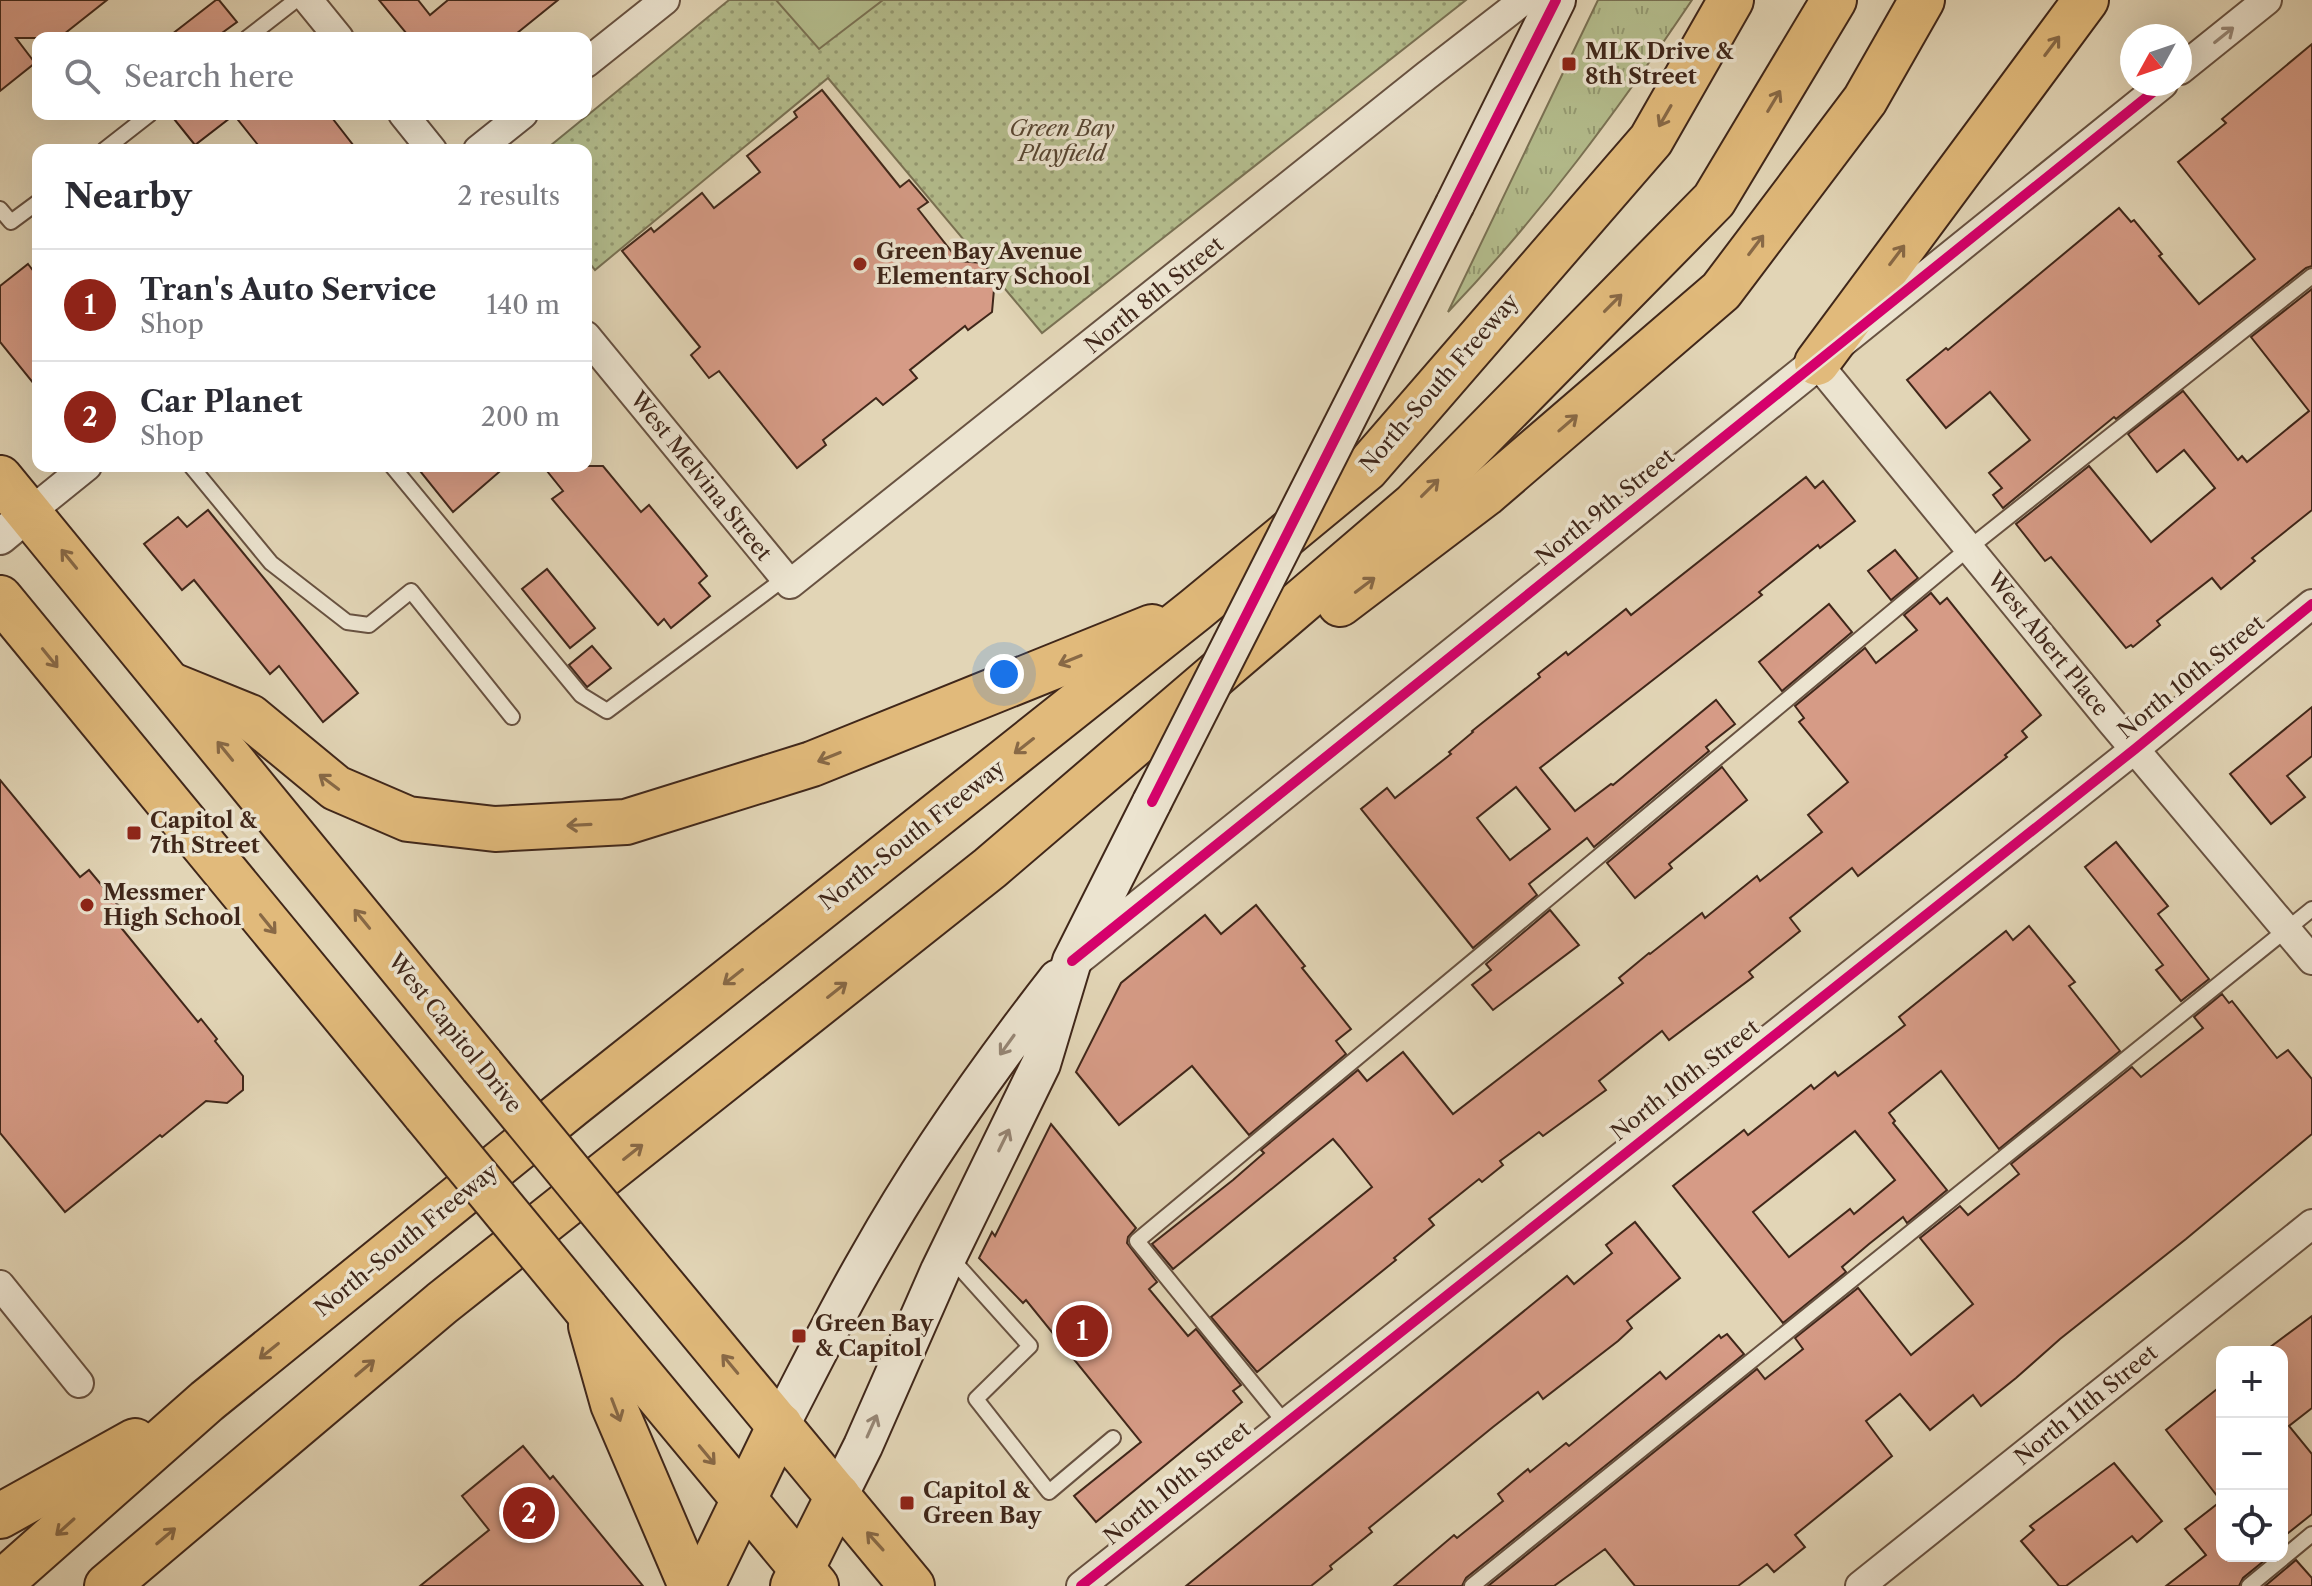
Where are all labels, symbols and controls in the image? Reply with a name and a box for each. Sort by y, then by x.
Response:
north arrow [2120,24,2192,96]
one-way arrow [2213,26,2233,44]
search box [32,32,592,120]
one-way arrow [2044,36,2060,58]
place label: MLK Drive & 8th Street [1585,38,1734,90]
icon: search [60,54,104,98]
marker: MLK Drive & 8th Street [1560,55,1578,73]
text: Search here [124,58,294,95]
one-way arrow [1766,90,1782,113]
one-way arrow [1657,104,1672,128]
park label: Green Bay Playfield [1009,115,1115,167]
text: Nearby [64,175,192,217]
text: 2 results [457,180,560,212]
street label: North 8th Street [1079,231,1229,359]
one-way arrow [1748,235,1765,256]
place label: Green Bay Avenue Elementary School [876,238,1091,290]
one-way arrow [1889,245,1906,266]
marker: Green Bay Avenue Elementary School [851,255,869,273]
text: Tran's Auto Service [140,271,437,308]
street label: North-South Freeway [1354,288,1524,478]
text: 1 [84,289,96,321]
text: 140 m [486,289,560,321]
one-way arrow [1603,294,1622,313]
text: Shop [140,308,204,340]
text: Car Planet [140,383,302,420]
street label: West Melvina Street [624,385,778,566]
text: 2 [82,401,98,433]
text: 200 m [481,401,560,433]
one-way arrow [1558,414,1578,432]
text: Shop [140,420,204,452]
street label: North 9th Street [1530,443,1680,571]
one-way arrow [1421,478,1440,498]
one-way arrow [60,550,78,570]
street label: West Abert Place [1981,566,2115,722]
one-way arrow [1354,576,1375,593]
street label: North 10th Street [2112,610,2270,744]
one-way arrow [41,647,59,668]
your location [984,654,1024,694]
one-way arrow [1058,654,1083,668]
one-way arrow [1014,737,1035,755]
one-way arrow [216,741,233,762]
one-way arrow [817,751,842,765]
street label: North-South Freeway [814,754,1011,916]
one-way arrow [318,773,340,790]
place label: Capitol & 7th Street [150,807,260,859]
one-way arrow [566,817,593,832]
marker: Capitol & 7th Street [125,824,143,842]
place label: Messmer High School [103,879,241,931]
marker: Messmer High School [78,896,96,914]
one-way arrow [353,909,371,930]
one-way arrow [259,913,277,934]
street label: West Capitol Drive [382,947,528,1118]
one-way arrow [723,969,744,986]
one-way arrow [826,982,847,1000]
street label: North 10th Street [1605,1014,1765,1146]
one-way arrow [999,1033,1015,1055]
one-way arrow [997,1128,1012,1152]
one-way arrow [622,1143,643,1161]
street label: North-South Freeway [309,1157,504,1322]
pin: 1 [1056,1301,1108,1361]
place label: Green Bay & Capitol [815,1310,934,1362]
marker: Green Bay & Capitol [790,1327,808,1345]
street label: North 11th Street [2009,1339,2163,1471]
one-way arrow [259,1342,280,1359]
map controls [2216,1346,2288,1562]
button: + [2216,1346,2288,1418]
one-way arrow [721,1355,739,1375]
one-way arrow [354,1359,375,1377]
one-way arrow [610,1397,625,1422]
one-way arrow [866,1414,881,1439]
street label: North 10th Street [1098,1416,1256,1550]
button: − [2216,1418,2288,1490]
one-way arrow [698,1444,716,1464]
place label: Capitol & Green Bay [923,1477,1042,1529]
pin: 2 [503,1483,555,1543]
button: locate [2216,1490,2288,1562]
marker: Capitol & Green Bay [898,1494,916,1512]
one-way arrow [55,1518,75,1536]
one-way arrow [156,1527,176,1545]
one-way arrow [866,1531,884,1551]

